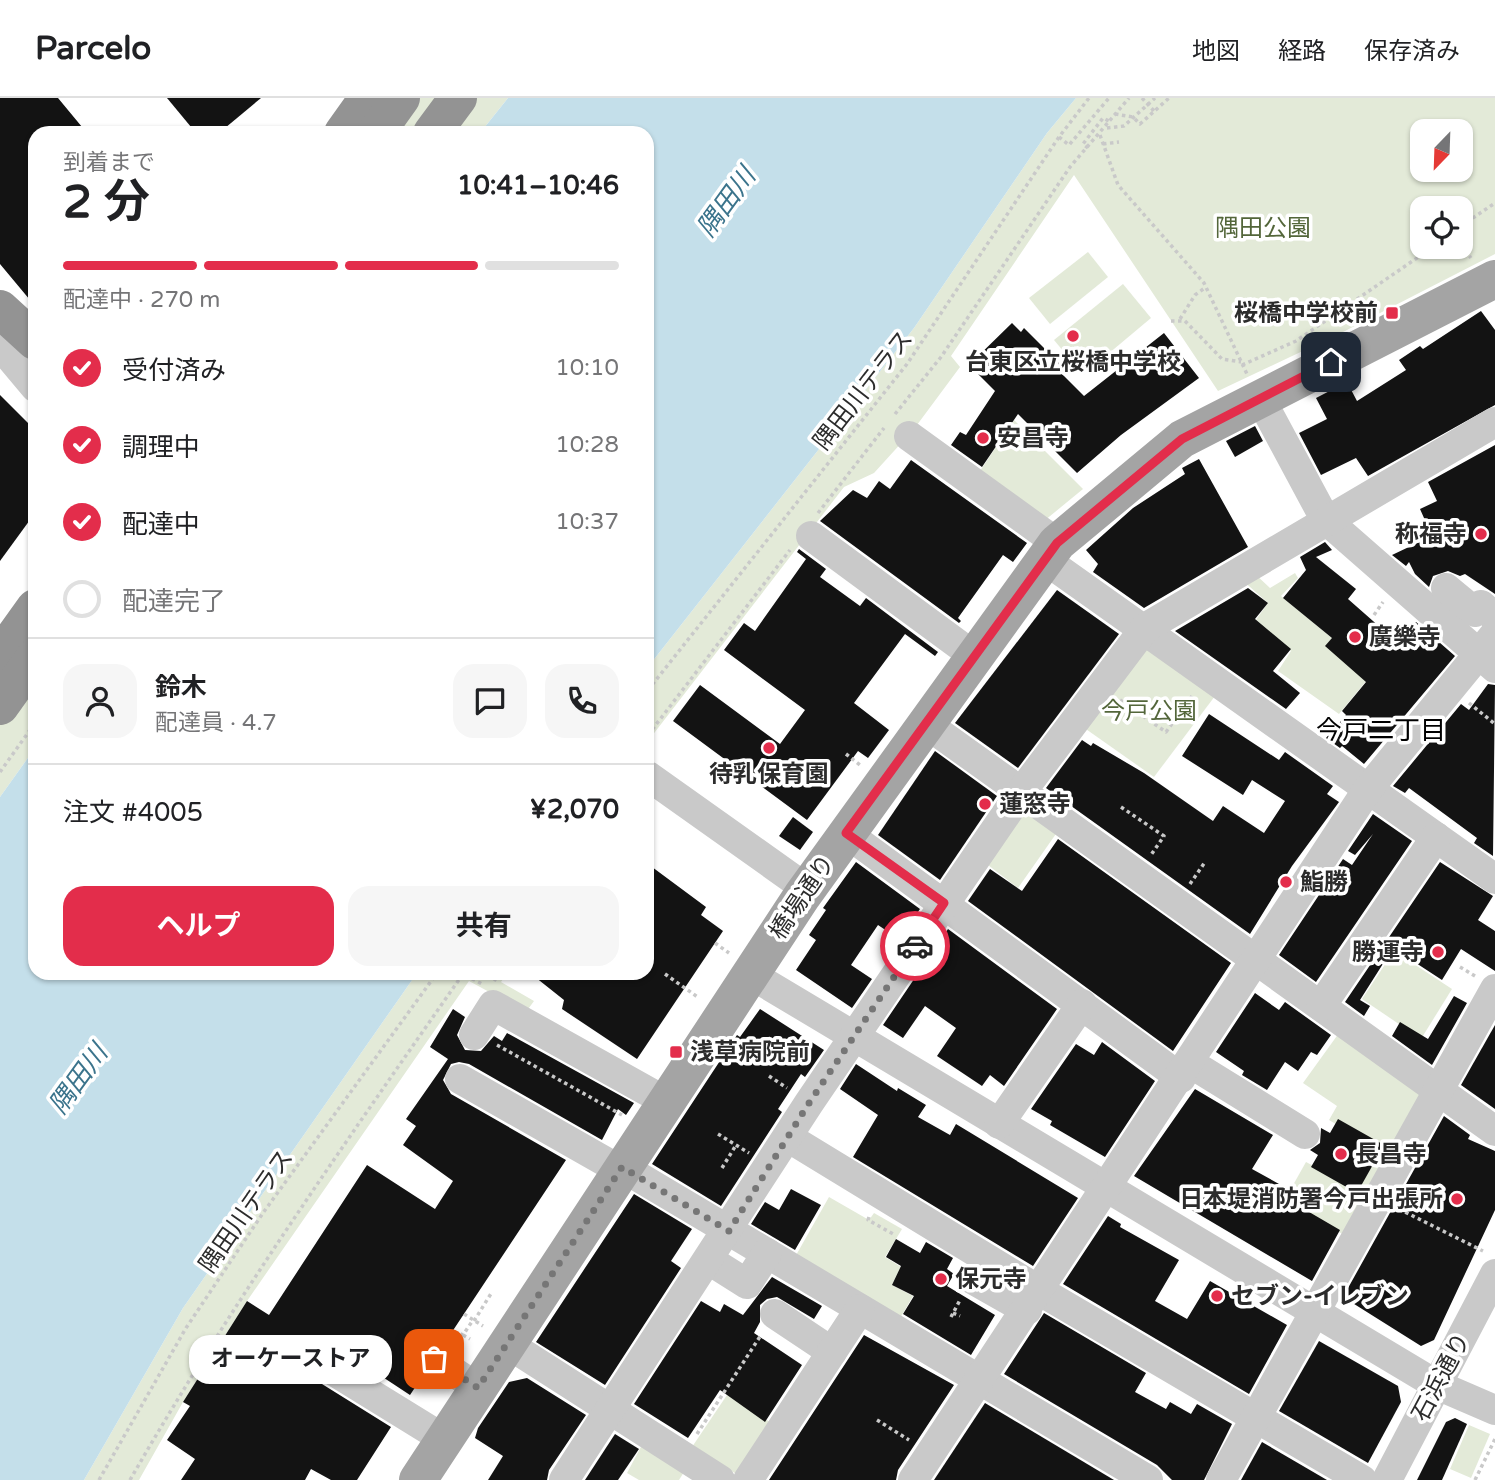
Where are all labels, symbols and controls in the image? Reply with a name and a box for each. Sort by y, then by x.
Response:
text: Parcelo [35,29,151,68]
text: 地図 [1192,37,1240,66]
text: 経路 [1278,37,1326,66]
text: 保存済み [1364,37,1460,66]
north arrow [1410,119,1474,182]
map controls [1410,119,1473,259]
text: 到着まで [63,149,155,177]
water label: 隅田川 [691,159,764,243]
text: 10:41–10:46 [457,170,619,201]
text: 2 分 [63,175,150,230]
button: locate [1410,196,1473,259]
park label: 隅田公園 [1215,214,1311,243]
text: 配達中 · 270 m [63,286,220,314]
place label: 桜橋中学校前 [1234,299,1378,328]
marker: 桜橋中学校前 [1384,305,1400,321]
street label: 隅田川テラス [808,325,919,456]
marker: 台東区立桜橋中学校 [1065,328,1081,344]
pin [1301,332,1361,392]
icon: home [1312,343,1350,381]
place label: 台東区立桜橋中学校 [965,348,1181,377]
icon: check [63,349,101,387]
text: 10:10 [555,354,619,382]
text: 受付済み [122,355,226,386]
place label: 安昌寺 [997,424,1069,453]
icon: check [63,426,101,464]
marker: 安昌寺 [975,430,991,446]
text: 10:28 [555,431,619,459]
text: 調理中 [122,432,200,463]
icon: check [63,503,101,541]
text: 10:37 [555,508,619,536]
text: 配達中 [122,509,200,540]
place label: 称福寺 [1395,520,1467,549]
marker: 称福寺 [1473,526,1489,542]
text: 配達完了 [122,586,226,617]
place label: 廣樂寺 [1369,623,1441,652]
marker: 廣樂寺 [1347,629,1363,645]
button: person [63,664,137,738]
button: chat [453,664,527,738]
button: phone [545,664,619,738]
text: 鈴木 [155,672,207,703]
park label: 今戸公園 [1101,697,1197,726]
text: 配達員 · 4.7 [155,709,277,737]
district label: 今戸二丁目 [1316,715,1446,746]
marker: 待乳保育園 [761,740,777,756]
place label: 待乳保育園 [709,760,829,789]
place label: 蓮窓寺 [999,790,1071,819]
text: ¥2,070 [530,794,619,825]
marker: 蓮窓寺 [977,796,993,812]
text: 注文 #4005 [63,797,203,828]
street label: 橋場通り [764,849,841,945]
place label: 鮨勝 [1300,868,1348,897]
marker: 鮨勝 [1278,874,1294,890]
button: ヘルプ [63,886,334,966]
button: 共有 [348,886,619,966]
courier [880,911,950,981]
icon: car [896,927,934,965]
place label: 勝運寺 [1352,938,1424,967]
marker: 勝運寺 [1430,944,1446,960]
water label: 隅田川 [43,1036,116,1120]
place label: 浅草病院前 [690,1038,810,1067]
marker: 浅草病院前 [668,1044,684,1060]
place label: 長昌寺 [1355,1140,1427,1169]
street label: 隅田川テラス [193,1144,299,1278]
marker: 長昌寺 [1333,1146,1349,1162]
place label: 日本堤消防署今戸出張所 [1179,1185,1443,1214]
marker: 日本堤消防署今戸出張所 [1449,1191,1465,1207]
place label: 保元寺 [955,1265,1027,1294]
marker: 保元寺 [933,1271,949,1287]
place label: セブン-イレブン [1231,1282,1409,1311]
marker: セブン-イレブン [1209,1288,1225,1304]
street label: 石浜通り [1406,1328,1477,1426]
pin [404,1329,464,1389]
callout: オーケーストア [189,1334,392,1384]
icon: bag [415,1340,453,1378]
text: オーケーストア [211,1345,370,1373]

